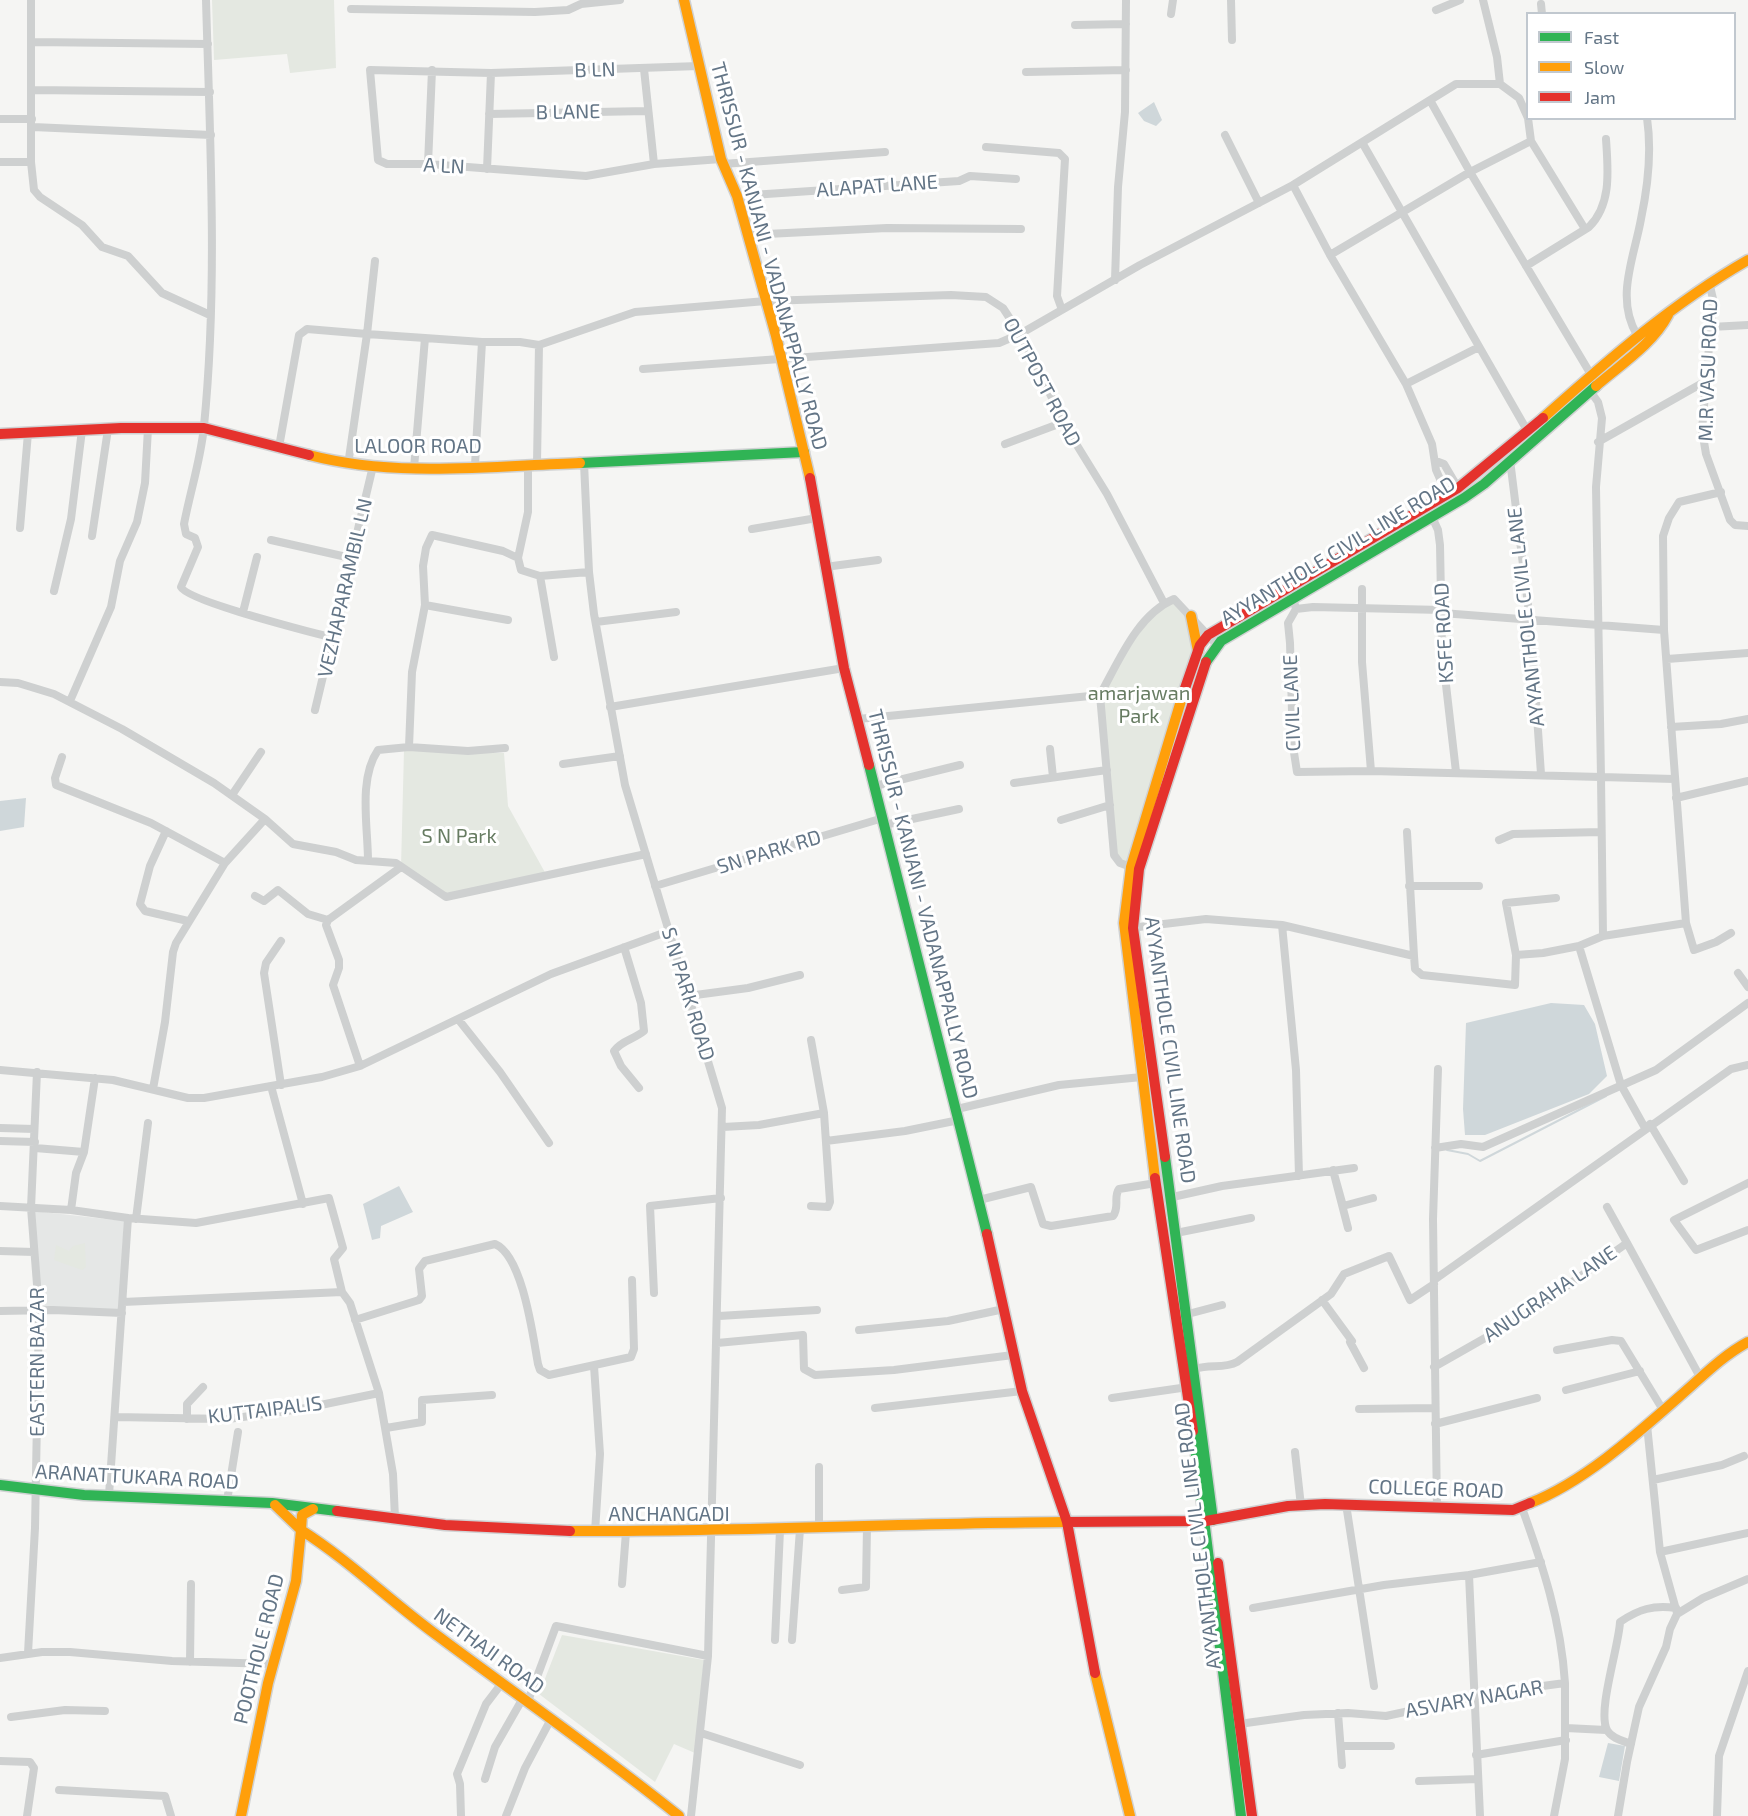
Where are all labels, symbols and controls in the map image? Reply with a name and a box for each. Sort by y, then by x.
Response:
legend [1526,12,1736,120]
text: Fast [1584,26,1619,48]
text: Slow [1584,56,1624,78]
street label: B LN [574,57,616,83]
street label: THRISSUR - KANJANI - VADANAPPALLY ROAD [706,59,832,453]
text: Jam [1584,86,1616,108]
street label: B LANE [535,99,601,125]
street label: A LN [423,153,465,179]
street label: ALAPAT LANE [816,170,938,202]
street label: M.R VASU ROAD [1694,298,1722,442]
street label: OUTPOST ROAD [998,314,1086,450]
street label: LALOOR ROAD [354,434,482,458]
street label: AYYANTHOLE CIVIL LINE ROAD [1216,471,1460,631]
street label: VEZHAPARAMBIL LN [313,496,377,680]
street label: AYYANTHOLE CIVIL LANE [1503,506,1549,728]
street label: KSFE ROAD [1429,582,1459,684]
street label: CIVIL LANE [1278,654,1306,752]
park label: amarjawan Park [1088,681,1190,728]
street label: THRISSUR - KANJANI - VADANAPPALLY ROAD [863,707,983,1101]
park label: S N Park [421,824,497,848]
street label: SN PARK RD [714,825,824,879]
street label: AYYANTHOLE CIVIL LINE ROAD [1139,915,1201,1185]
street label: S N PARK ROAD [656,925,720,1063]
street label: ANUGRAHA LANE [1479,1241,1621,1347]
street label: EASTERN BAZAR [25,1287,49,1437]
street label: KUTTAIPALIS [206,1391,324,1429]
street label: AYYANTHOLE CIVIL LINE ROAD [1170,1401,1226,1671]
street label: ARANATTUKARA ROAD [34,1460,240,1494]
street label: COLLEGE ROAD [1368,1475,1504,1503]
street label: ANCHANGADI [608,1502,730,1526]
street label: POOTHOLE ROAD [229,1571,289,1727]
street label: NETHAJI ROAD [429,1603,549,1699]
street label: ASVARY NAGAR [1403,1675,1545,1723]

